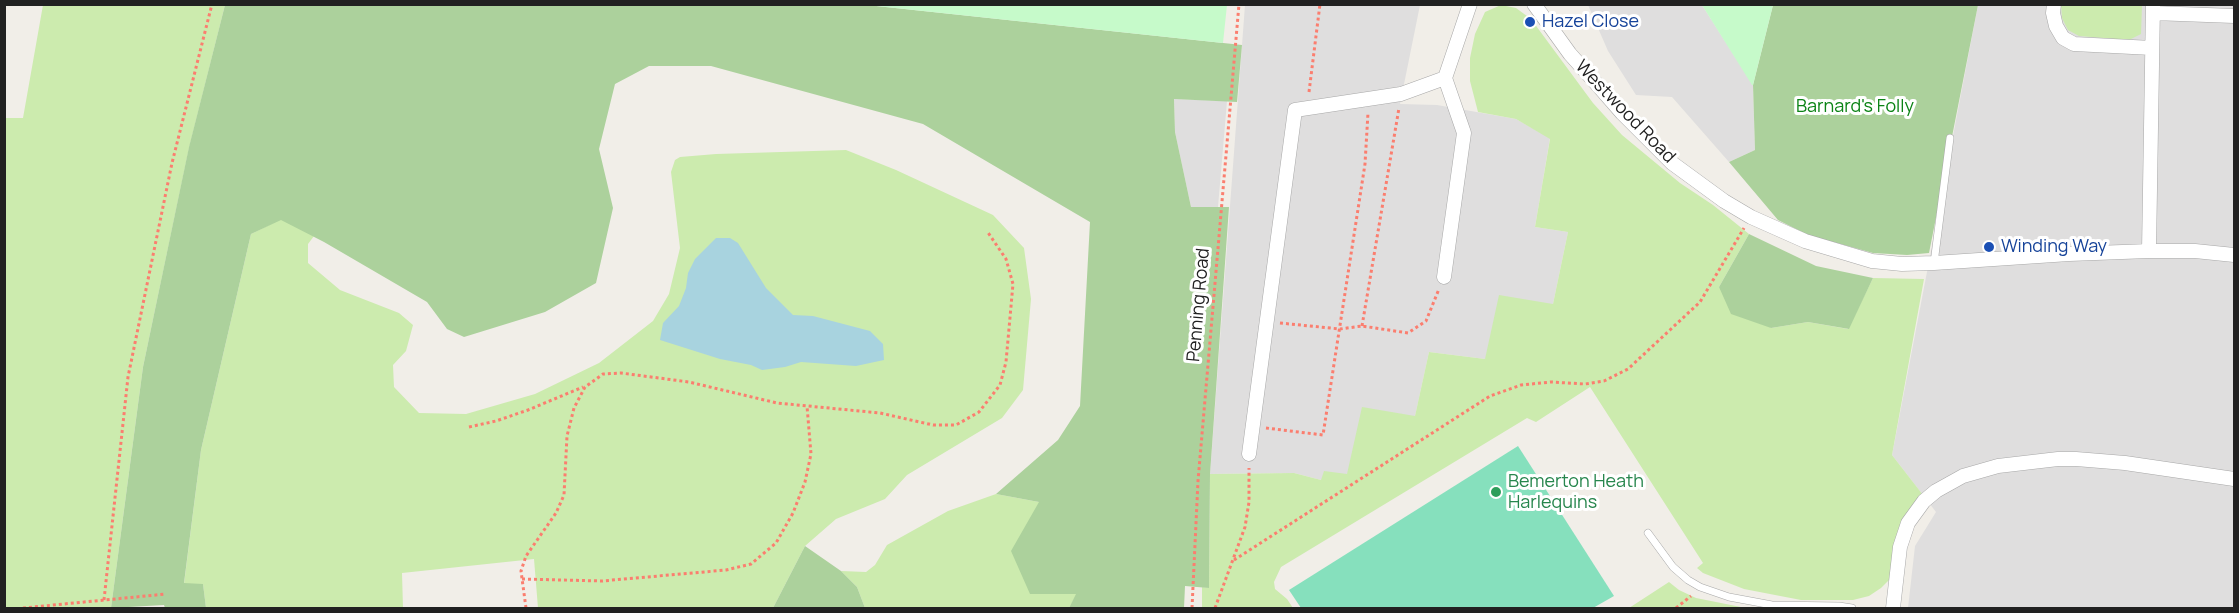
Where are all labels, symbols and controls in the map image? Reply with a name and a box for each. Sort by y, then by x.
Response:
place label: Hazel Close [1542,11,1639,33]
marker: Hazel Close [1523,15,1537,29]
street label: Westwood Road [1570,56,1680,168]
park label: Barnard's Folly [1796,96,1914,118]
place label: Winding Way [2001,236,2107,258]
marker: Winding Way [1982,240,1996,254]
street label: Penning Road [1183,247,1215,363]
place label: Bemerton Heath Harlequins [1508,471,1644,514]
marker: Bemerton Heath Harlequins [1489,485,1503,499]

